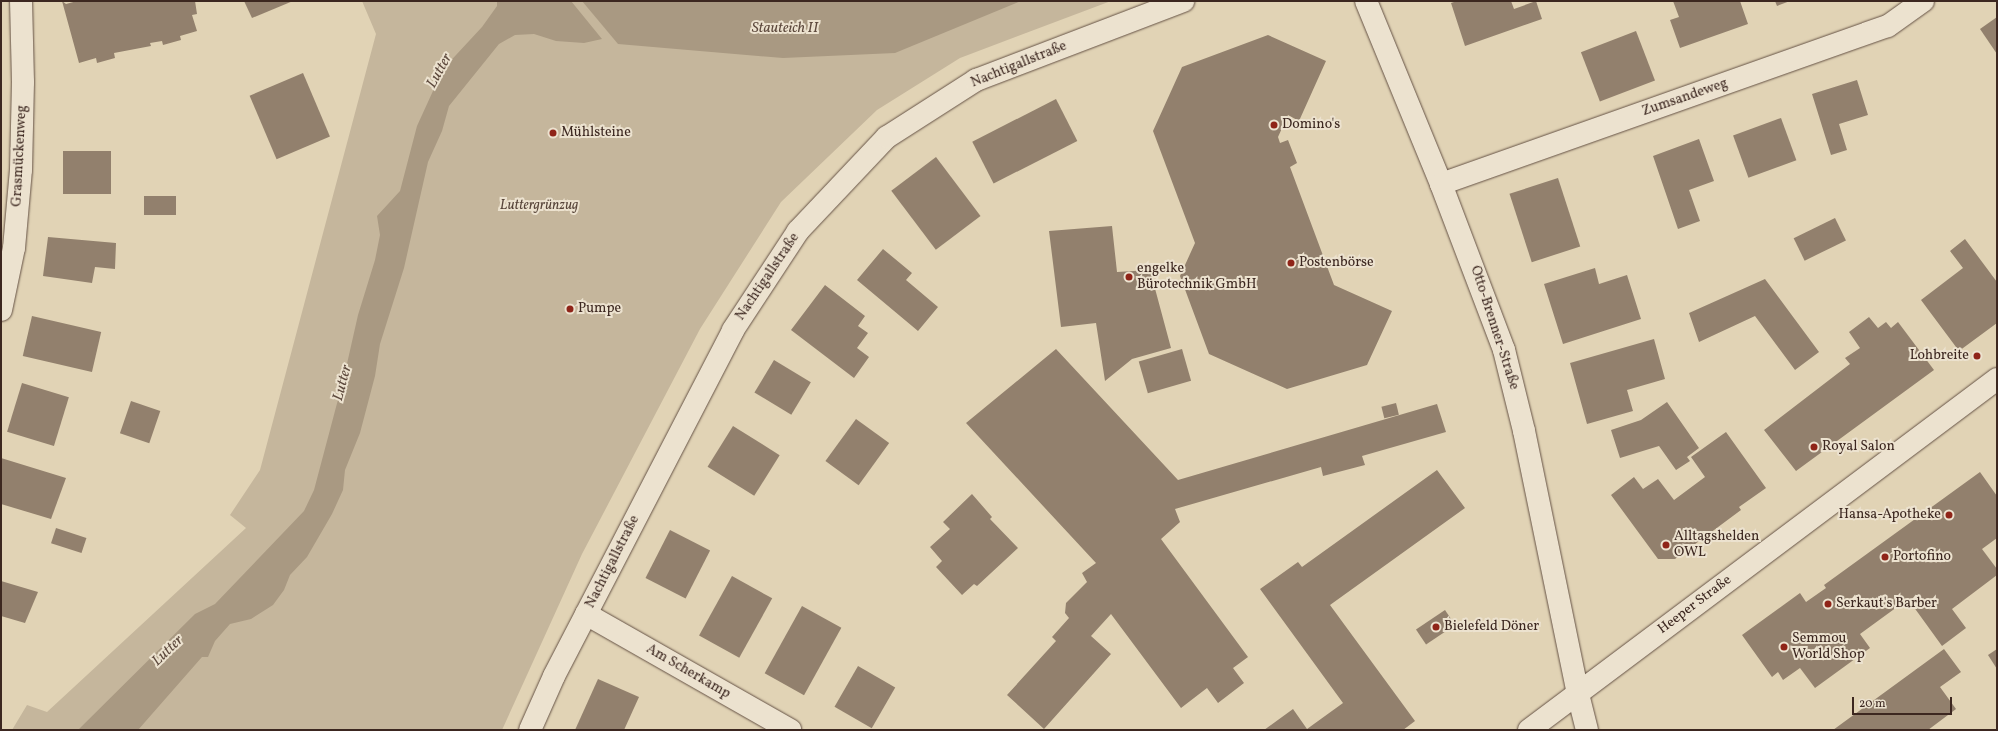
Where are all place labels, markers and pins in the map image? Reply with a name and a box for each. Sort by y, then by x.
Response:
place label: Domino's [1282,117,1340,133]
marker: Domino's [1269,120,1279,130]
place label: Mühlsteine [561,125,631,141]
marker: Mühlsteine [548,128,558,138]
place label: Postenbörse [1299,255,1374,271]
marker: Postenbörse [1286,258,1296,268]
place label: engelke Bürotechnik GmbH [1137,261,1256,294]
marker: engelke Bürotechnik GmbH [1124,272,1134,282]
place label: Pumpe [578,301,621,317]
marker: Pumpe [565,304,575,314]
place label: Lohbreite [1910,348,1969,364]
marker: Lohbreite [1972,351,1982,361]
place label: Royal Salon [1822,439,1895,455]
marker: Royal Salon [1809,442,1819,452]
place label: Hansa-Apotheke [1838,507,1941,523]
marker: Hansa-Apotheke [1944,510,1954,520]
place label: Alltagshelden OWL [1674,529,1759,562]
marker: Alltagshelden OWL [1661,540,1671,550]
place label: Portofino [1893,549,1951,565]
marker: Portofino [1880,552,1890,562]
place label: Serkaut's Barber [1836,596,1937,612]
marker: Serkaut's Barber [1823,599,1833,609]
place label: Bielefeld Döner [1444,619,1539,635]
marker: Bielefeld Döner [1431,622,1441,632]
place label: Semmou World Shop [1792,631,1865,664]
marker: Semmou World Shop [1779,642,1789,652]

